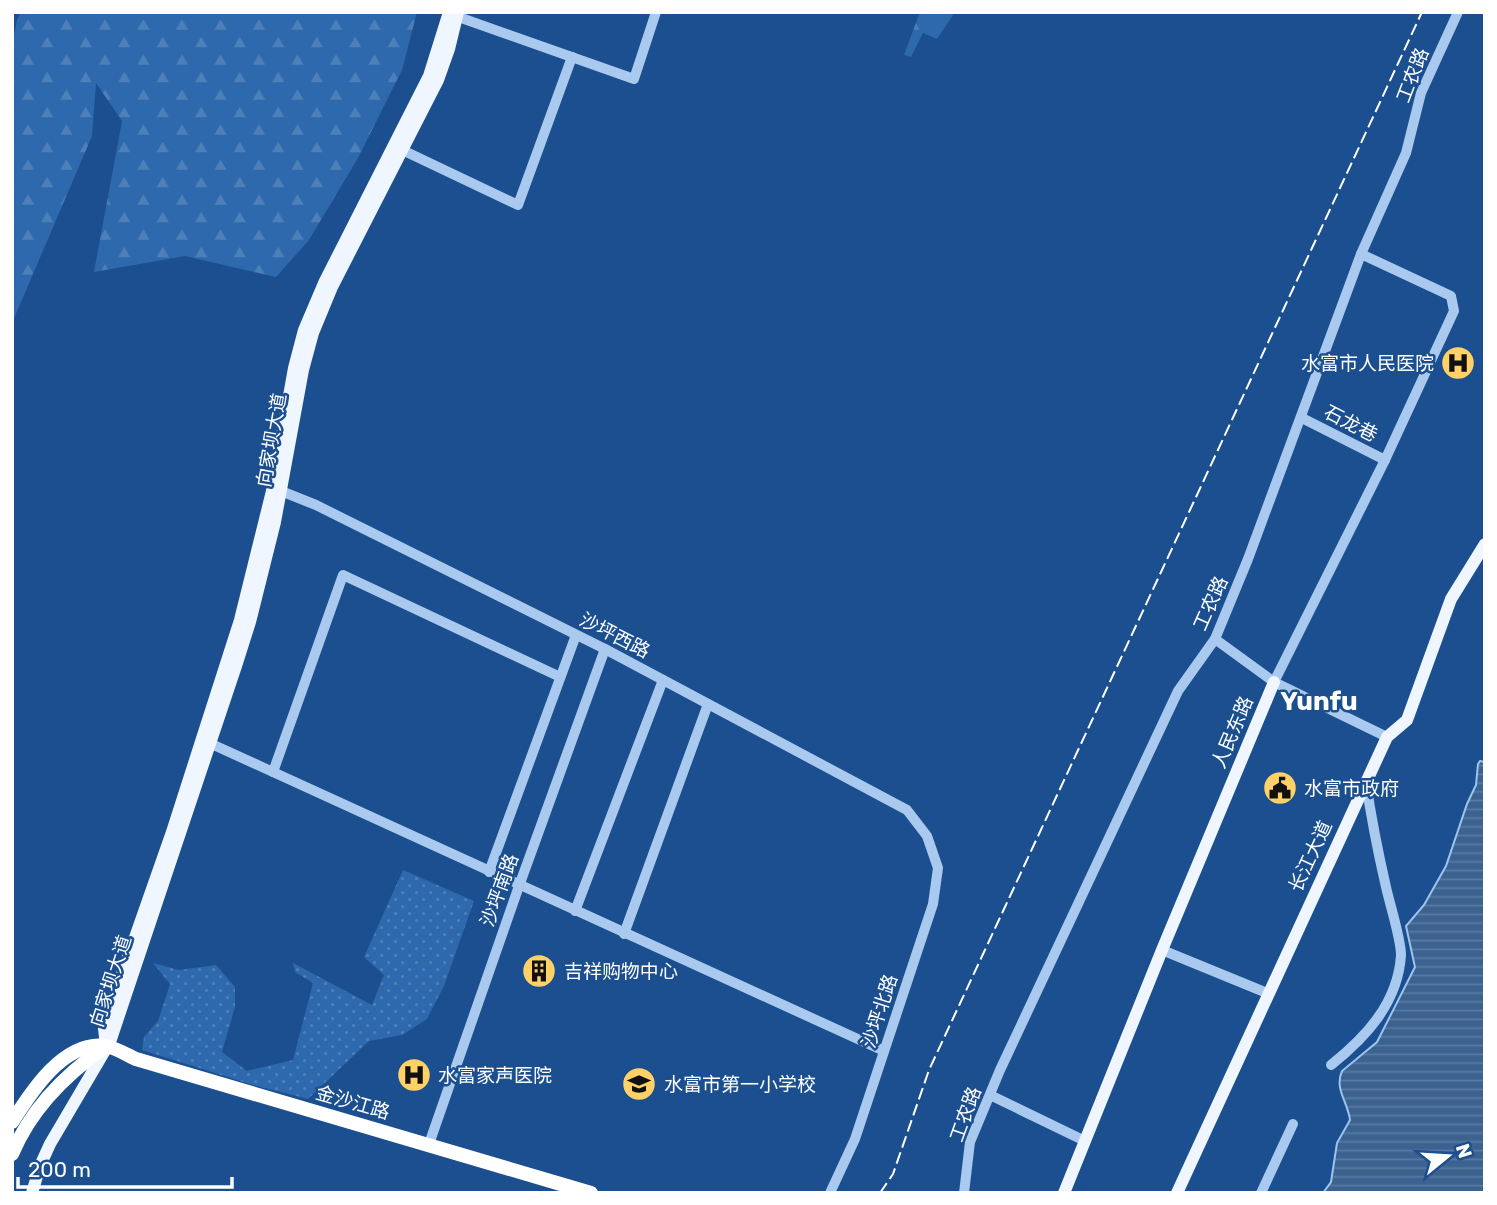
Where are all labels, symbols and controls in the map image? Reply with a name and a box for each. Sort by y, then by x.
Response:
street label: 工农路 [1392,44,1433,106]
hospital icon: 水富市人民医院 [1439,344,1477,382]
place label: 水富市人民医院 [1301,352,1434,375]
street label: 向家坝大道 [252,391,291,489]
street label: 石龙巷 [1320,400,1381,447]
street label: 工农路 [1188,572,1233,634]
street label: 沙坪西路 [576,608,654,663]
district label: Yunfu [1280,686,1358,717]
street label: 人民东路 [1207,693,1258,772]
public building icon: 水富市政府 [1261,769,1299,807]
place label: 水富市政府 [1304,777,1399,800]
street label: 长江大道 [1284,817,1337,896]
street label: 沙坪南路 [476,851,523,930]
street label: 向家坝大道 [85,932,136,1030]
building icon: 吉祥购物中心 [520,952,558,990]
place label: 吉祥购物中心 [564,960,678,983]
street label: 沙坪北路 [857,971,902,1051]
hospital icon: 水富家声医院 [395,1056,433,1094]
place label: 水富家声医院 [438,1064,552,1087]
school or university icon: 水富市第一小学校 [620,1065,658,1103]
place label: 水富市第一小学校 [664,1073,816,1096]
street label: 金沙江路 [313,1081,393,1124]
street label: 工农路 [945,1083,986,1145]
north arrow [1413,1121,1483,1191]
text: N [1451,1141,1477,1161]
scale bar [18,1146,231,1190]
text: 200 m [28,1157,91,1182]

